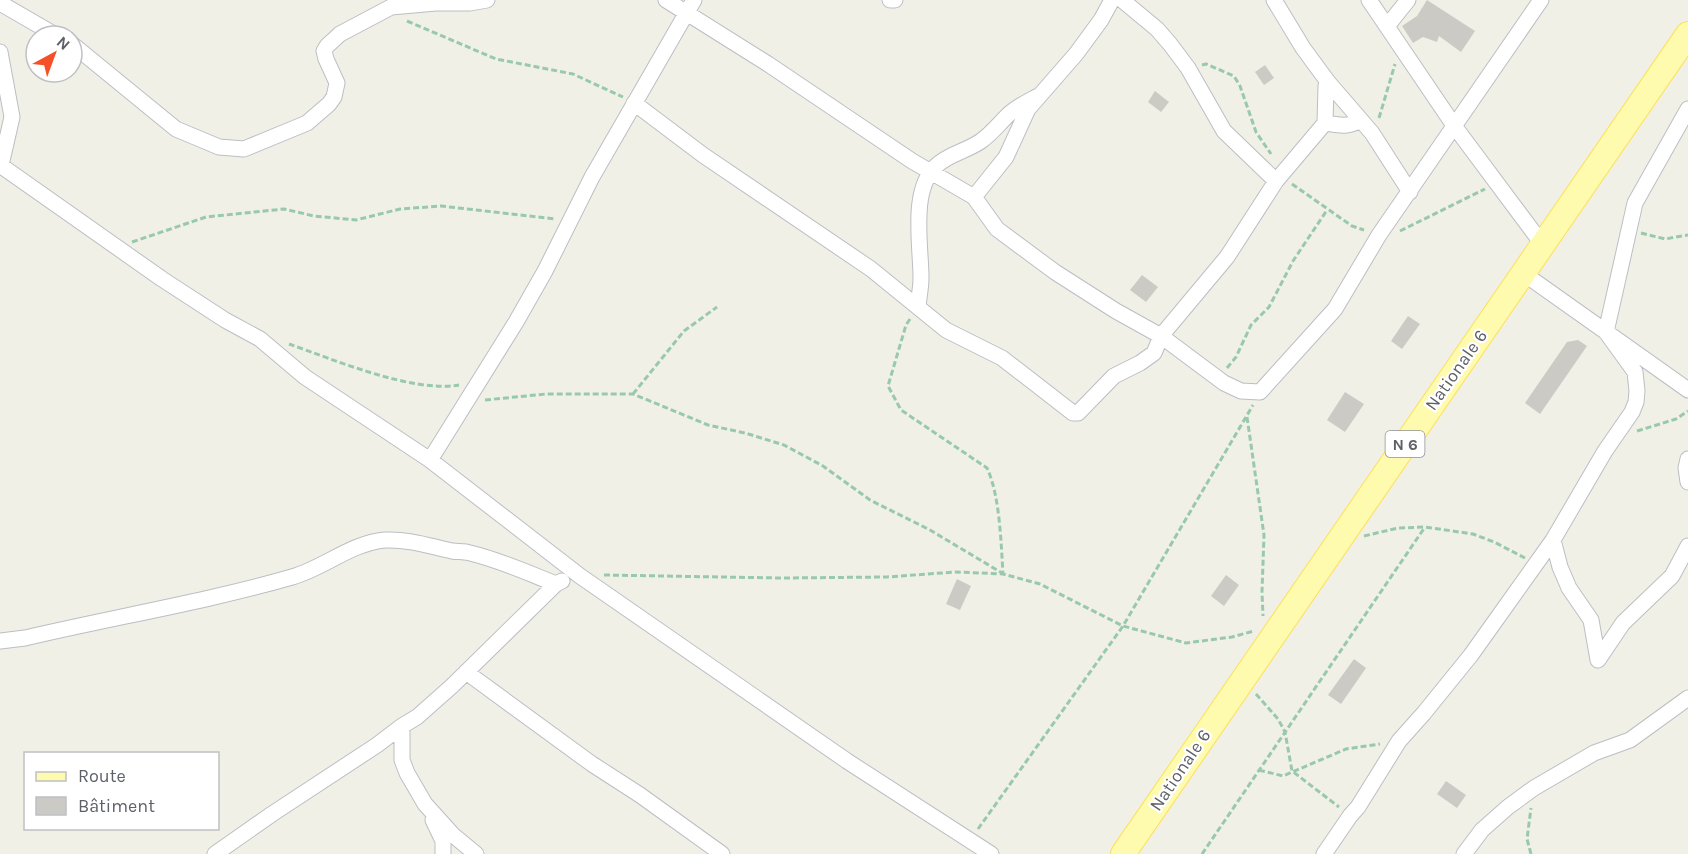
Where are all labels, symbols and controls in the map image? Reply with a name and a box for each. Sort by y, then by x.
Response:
north arrow [24,24,84,84]
text: N [53,32,74,54]
street label: Nationale 6 [1420,325,1492,415]
road number: N 6 [1386,431,1424,457]
street label: Nationale 6 [1145,725,1215,815]
legend [24,752,219,830]
text: Route [78,765,126,787]
text: Bâtiment [78,795,155,817]

